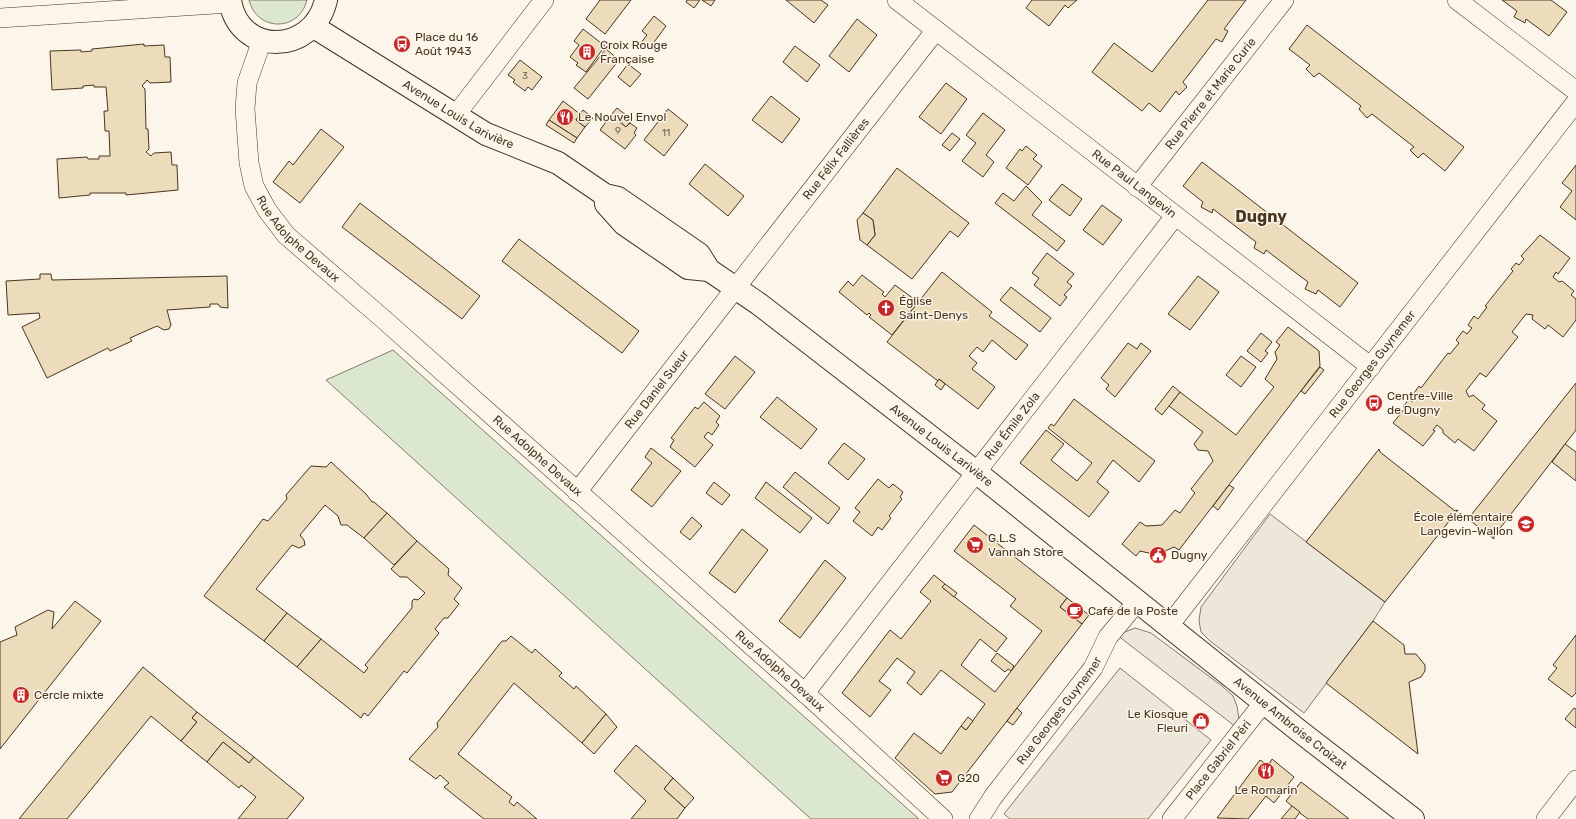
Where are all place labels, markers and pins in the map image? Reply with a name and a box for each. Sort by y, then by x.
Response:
place label: Place du 16 Août 1943 [415,30,478,58]
bus stop icon: Place du 16 Août 1943 [392,34,412,54]
place label: Croix Rouge Française [600,38,668,66]
building icon: Croix Rouge Française [577,42,597,62]
restaurant icon: Le Nouvel Envol [555,107,575,127]
place label: Le Nouvel Envol [578,110,666,124]
place label: Église Saint-Denys [899,294,968,322]
church icon: Église Saint-Denys [876,298,896,318]
place label: Centre-Ville de Dugny [1387,389,1454,417]
bus stop icon: Centre-Ville de Dugny [1364,393,1384,413]
place label: École élémentaire Langevin-Wallon [1413,510,1513,538]
school or university icon: École élémentaire Langevin-Wallon [1516,514,1536,534]
place label: G.L.S Vannah Store [988,531,1064,559]
supermarket icon: G.L.S Vannah Store [965,535,985,555]
public building icon: Dugny [1148,545,1168,565]
place label: Dugny [1171,548,1208,562]
cafe icon: Café de la Poste [1065,601,1085,621]
place label: Café de la Poste [1088,604,1178,618]
building icon: Cercle mixte [11,685,31,705]
place label: Cercle mixte [34,688,104,702]
place label: Le Kiosque Fleuri [1127,707,1188,735]
shop icon: Le Kiosque Fleuri [1191,711,1211,731]
restaurant icon: Le Romarin [1256,761,1276,781]
supermarket icon: G20 [934,768,954,788]
place label: G20 [957,771,980,785]
place label: Le Romarin [1235,783,1298,797]

